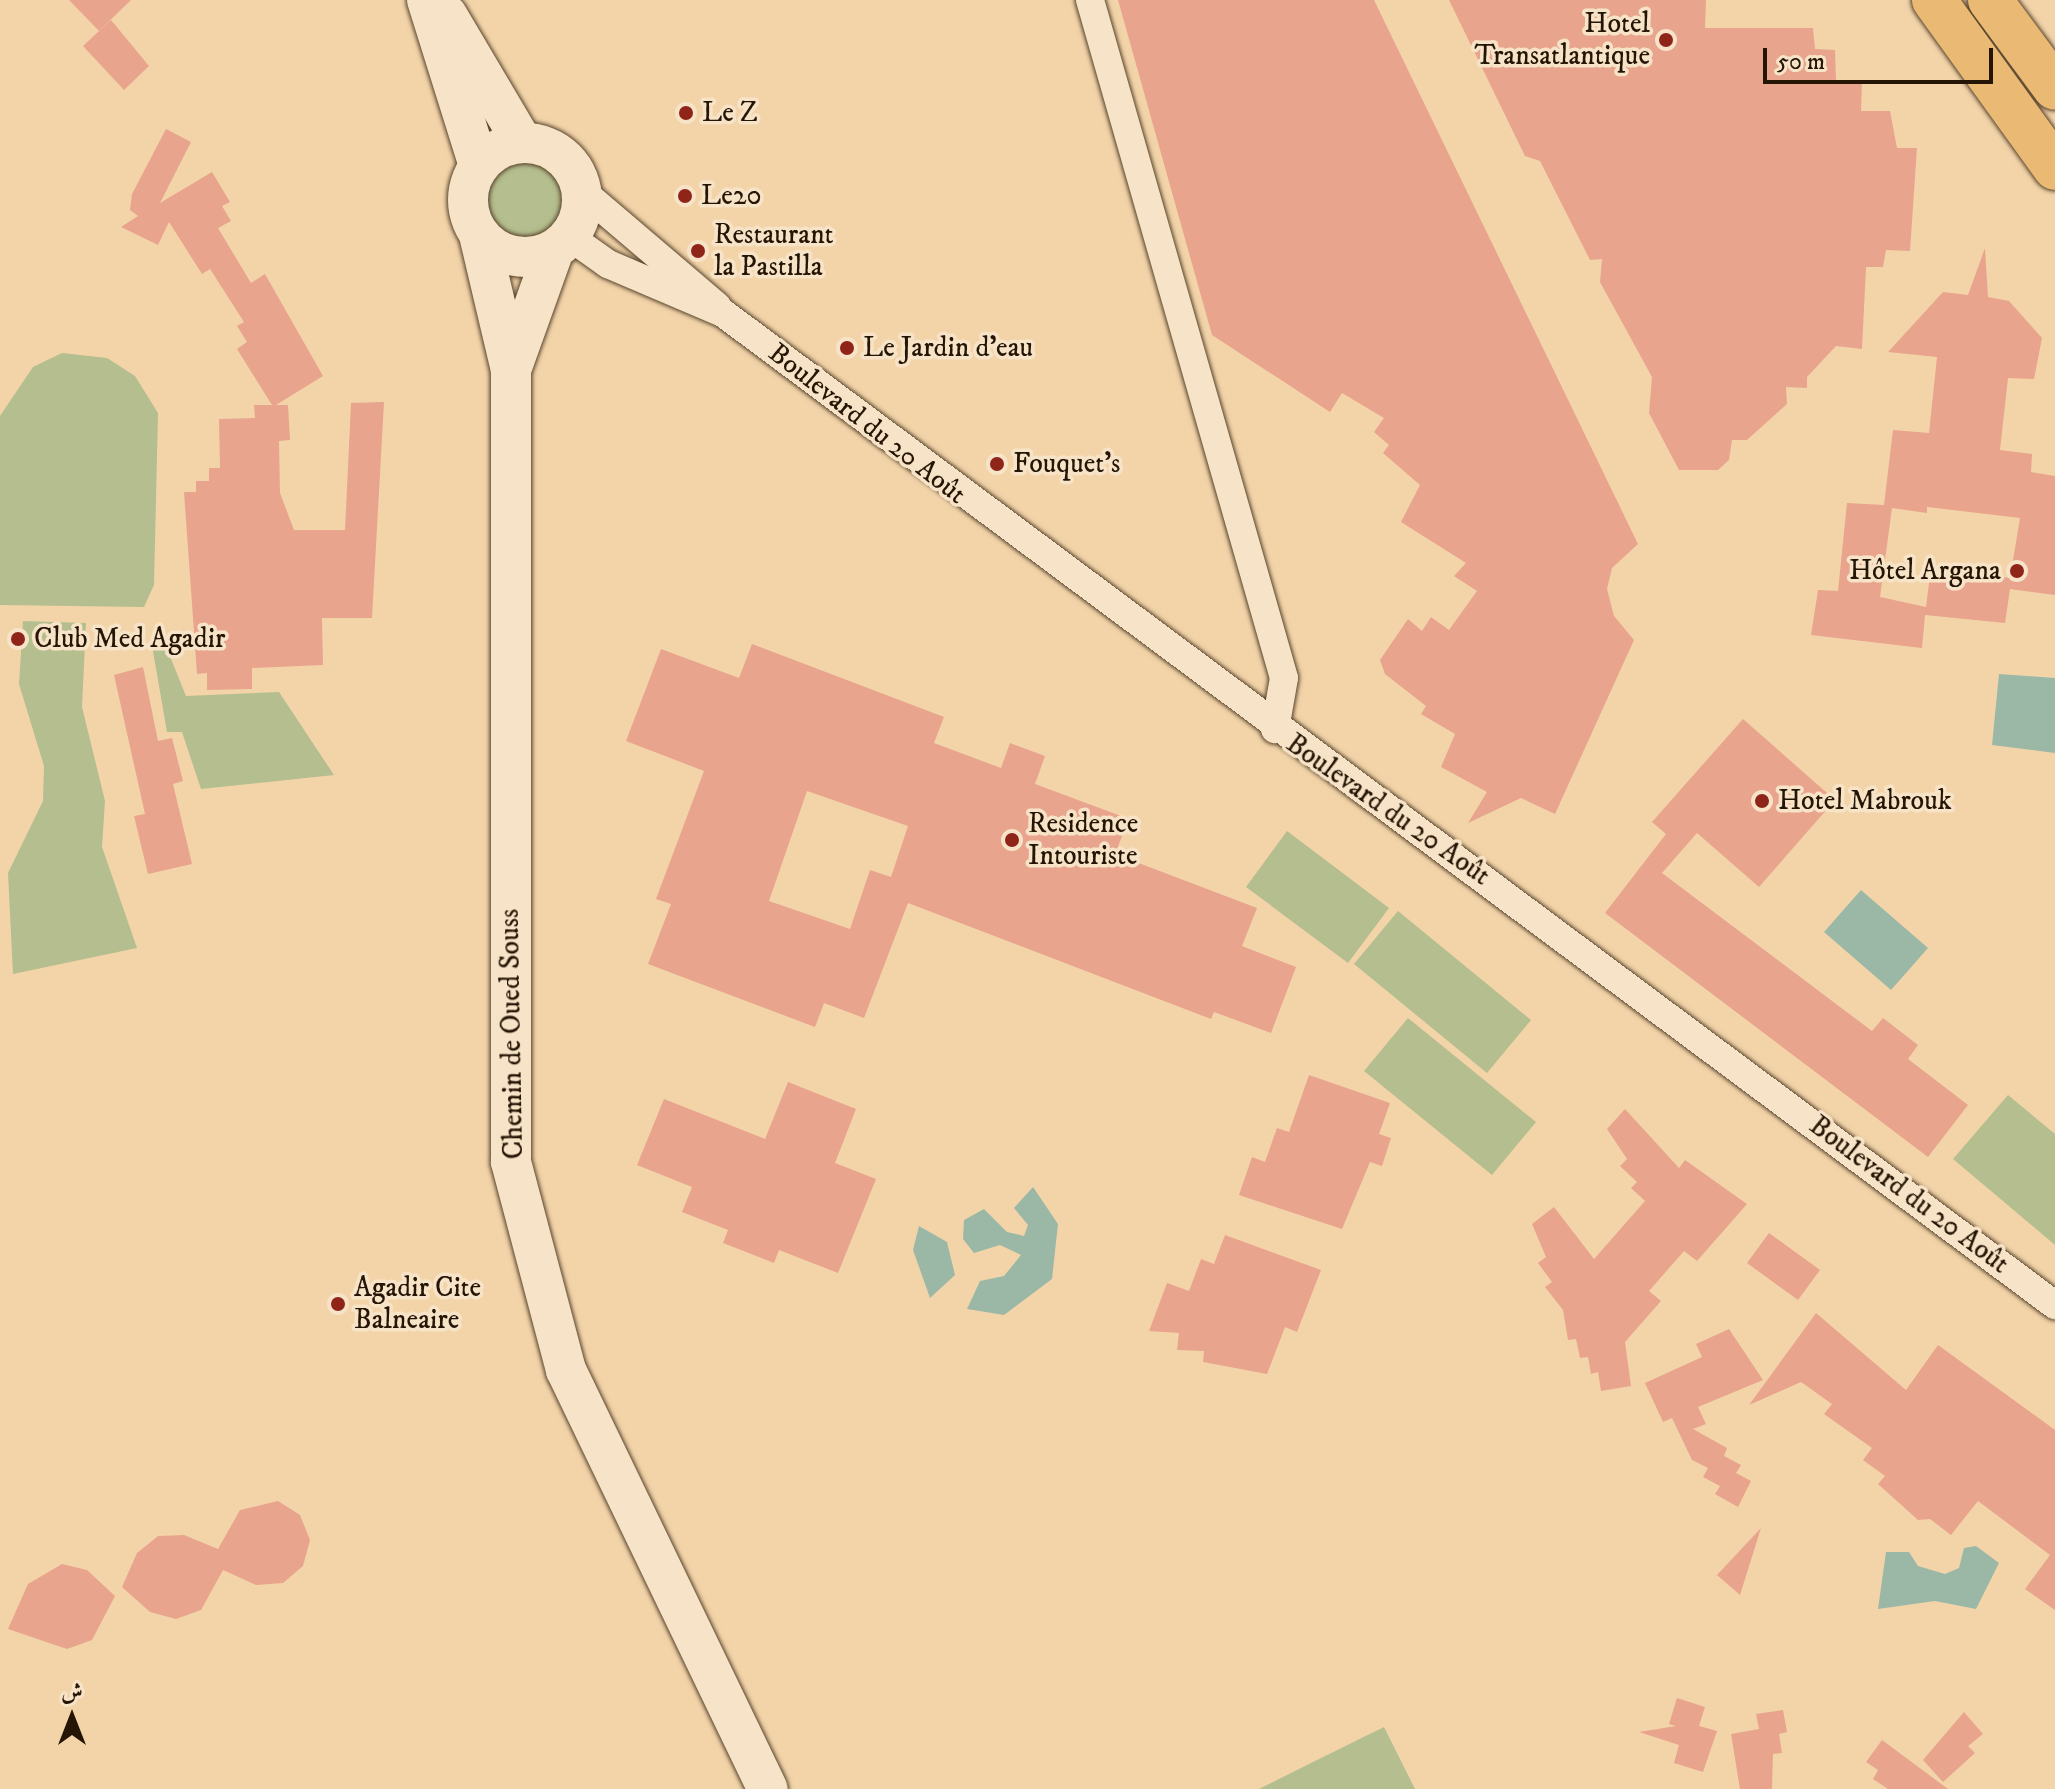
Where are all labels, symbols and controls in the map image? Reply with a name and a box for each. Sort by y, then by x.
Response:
place label: Hotel Transatlantique [1475,7,1650,73]
marker: Hotel Transatlantique [1657,31,1675,49]
scale bar [1767,32,1997,82]
text: 50 m [1777,47,1825,77]
place label: Le Z [702,96,758,130]
marker: Le Z [677,104,695,122]
place label: Le20 [701,179,762,213]
marker: Le20 [676,187,694,205]
place label: Restaurant la Pastilla [714,218,834,284]
marker: Restaurant la Pastilla [689,242,707,260]
place label: Le Jardin d'eau [863,331,1033,365]
street label: Boulevard du 20 Août [761,336,973,512]
marker: Le Jardin d'eau [838,339,856,357]
place label: Fouquet's [1013,447,1120,481]
marker: Fouquet's [988,455,1006,473]
place label: Hôtel Argana [1849,554,2001,588]
marker: Hôtel Argana [2008,562,2026,580]
place label: Club Med Agadir [34,622,225,656]
marker: Club Med Agadir [9,630,27,648]
street label: Boulevard du 20 Août [1279,727,1497,893]
place label: Hotel Mabrouk [1778,784,1952,818]
marker: Hotel Mabrouk [1753,792,1771,810]
place label: Residence Intouriste [1028,807,1138,873]
marker: Residence Intouriste [1003,831,1021,849]
street label: Chemin de Oued Souss [493,908,531,1160]
street label: Boulevard du 20 Août [1802,1109,2016,1281]
place label: Agadir Cite Balneaire [354,1271,481,1337]
marker: Agadir Cite Balneaire [329,1295,347,1313]
north arrow [32,1677,112,1757]
text: ش [61,1679,83,1706]

